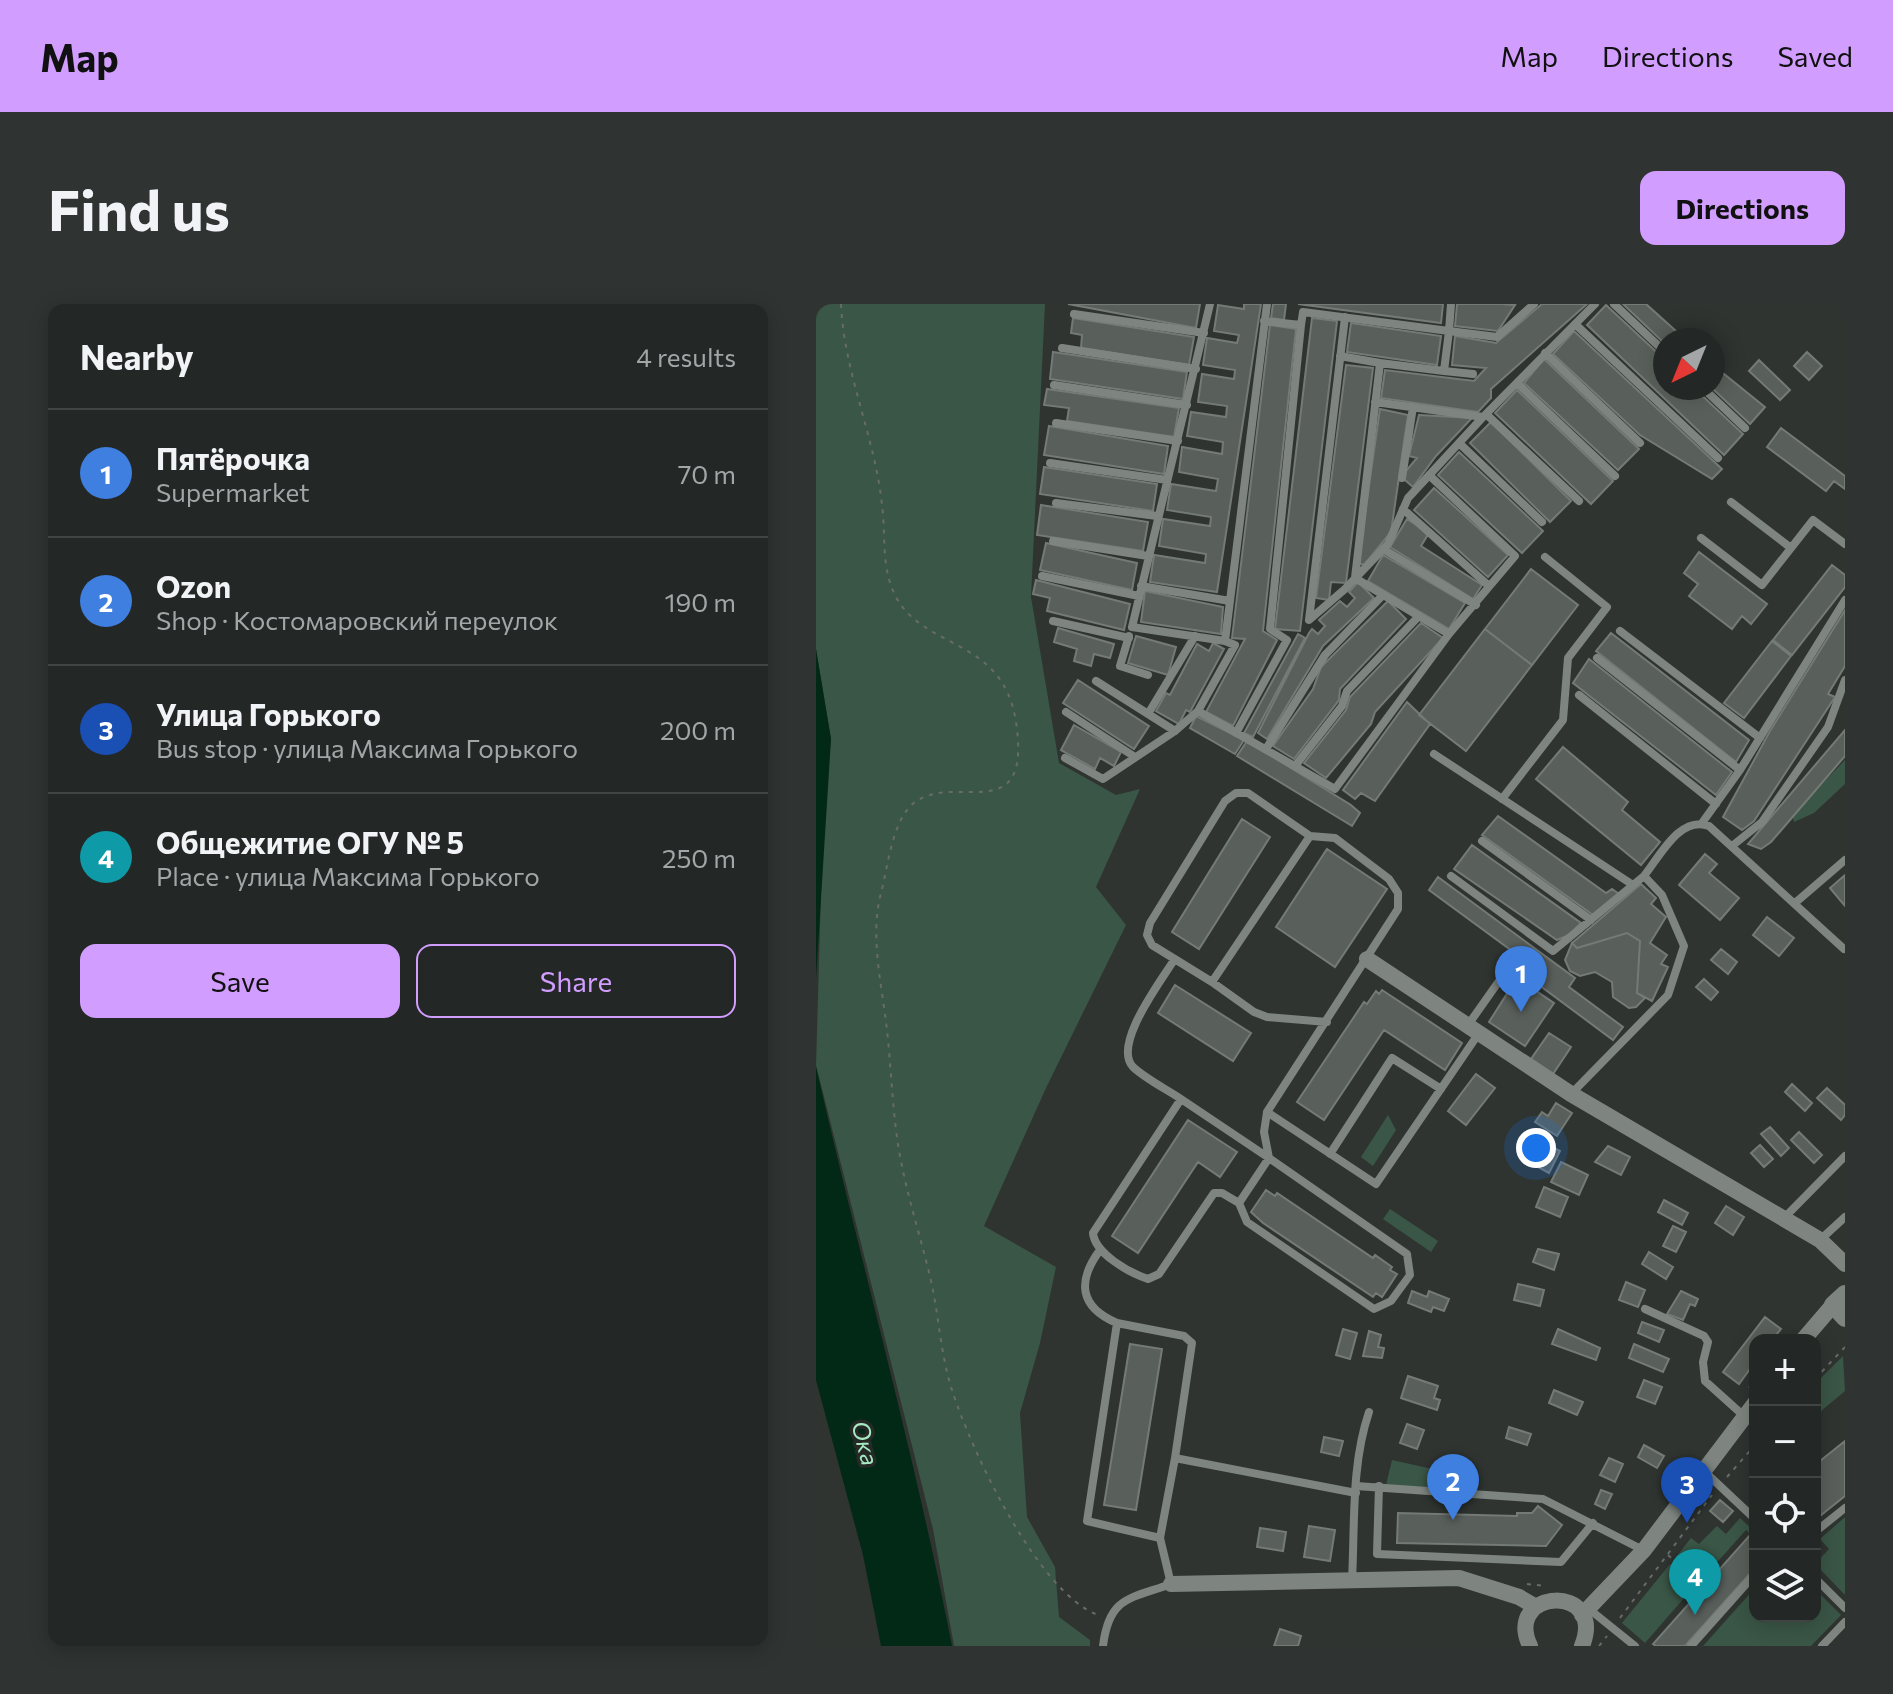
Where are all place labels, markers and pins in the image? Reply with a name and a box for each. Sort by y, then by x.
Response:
pin: 1 [1495,946,1547,1012]
pin: 2 [1427,1454,1479,1520]
pin: 3 [1661,1457,1713,1523]
pin: 4 [1669,1549,1721,1615]

